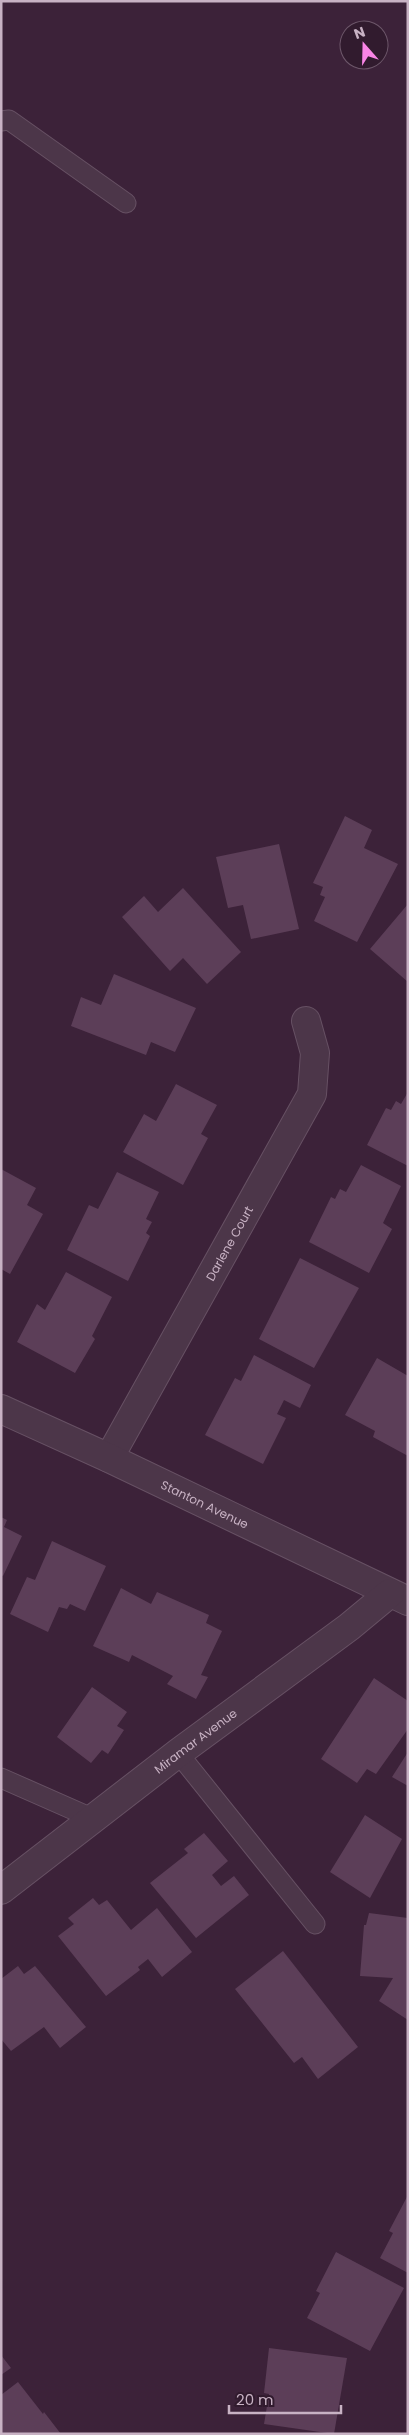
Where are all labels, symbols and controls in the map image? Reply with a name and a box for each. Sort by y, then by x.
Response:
north arrow [339,20,389,70]
text: N [351,22,368,44]
street label: Darlene Court [201,1203,257,1284]
street label: Stanton Avenue [158,1476,252,1532]
street label: Miramar Avenue [150,1704,240,1777]
scale bar [229,2382,342,2414]
text: 20 m [236,2389,274,2410]

